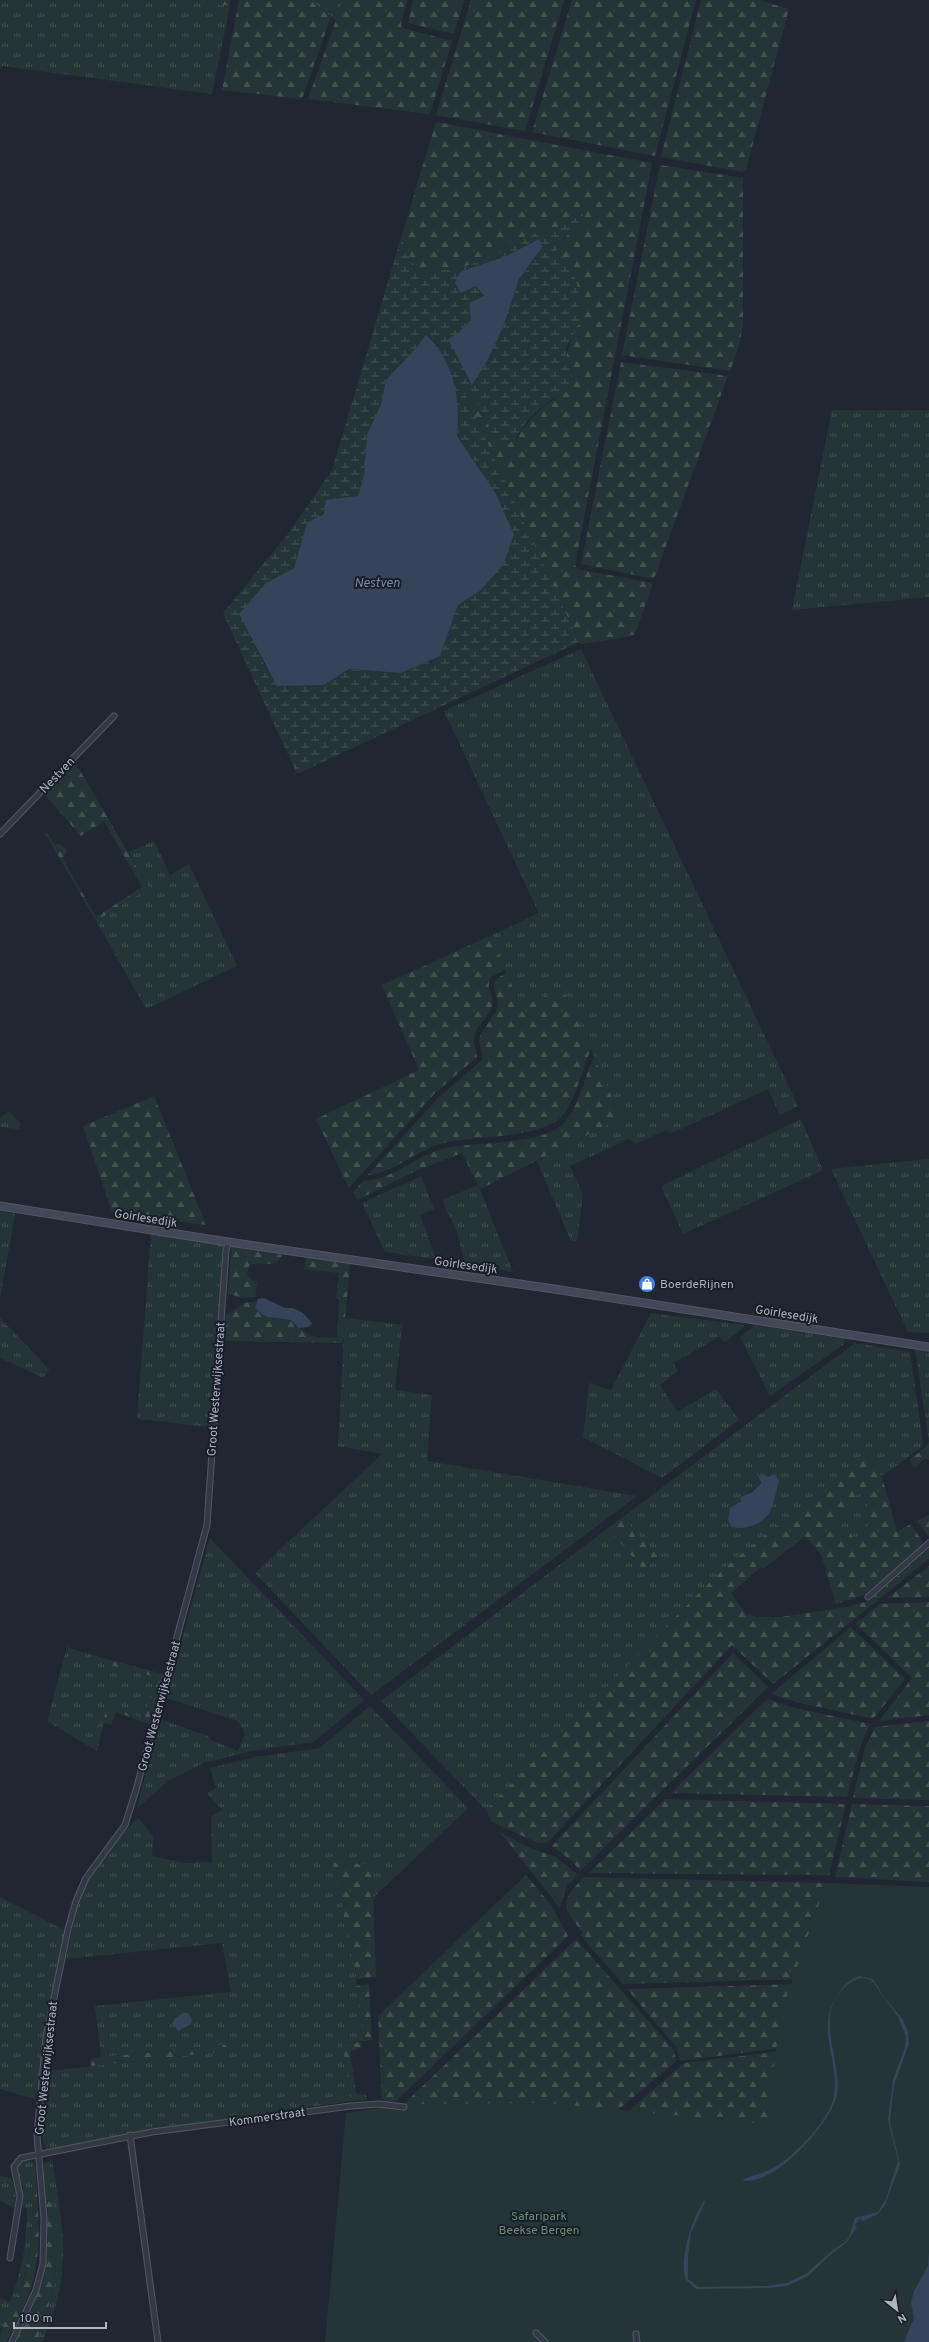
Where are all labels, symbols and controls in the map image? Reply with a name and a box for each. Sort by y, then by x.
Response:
water label: Nestven [354,576,400,592]
street label: Nestven [37,754,79,797]
street label: Goirlesedijk [113,1206,179,1232]
street label: Goirlesedijk [433,1254,499,1278]
shop icon: BoerdeRijnen [637,1274,657,1294]
place label: BoerdeRijnen [660,1277,734,1293]
street label: Goirlesedijk [754,1302,820,1328]
street label: Groot Westerwijksestraat [204,1321,230,1457]
street label: Groot Westerwijksestraat [135,1639,185,1773]
street label: Groot Westerwijksestraat [32,2000,62,2136]
street label: Kommerstraat [228,2105,306,2131]
park label: Safaripark Beekse Bergen [499,2209,579,2239]
north arrow [877,2290,917,2330]
scale bar [14,2304,106,2330]
text: N [895,2310,908,2326]
text: 100 m [20,2311,53,2327]

